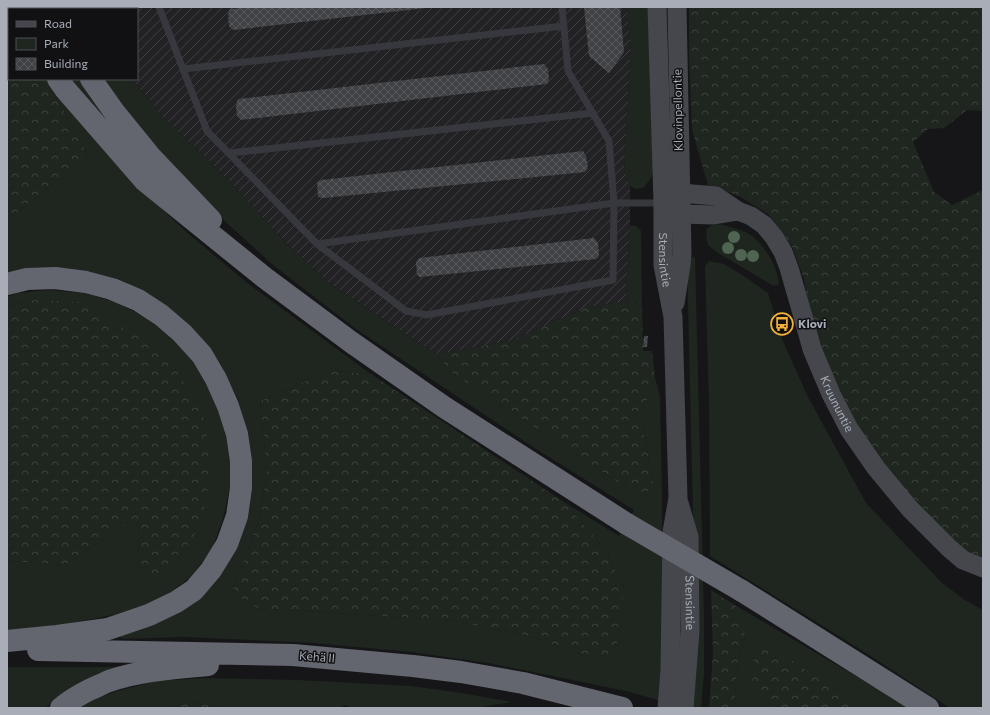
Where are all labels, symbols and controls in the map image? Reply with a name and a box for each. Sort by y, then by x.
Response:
legend [8,8,138,80]
text: Road [44,16,72,30]
text: Park [44,36,70,50]
text: Building [44,56,88,70]
street label: Klovinpellontie [669,69,685,151]
street label: Stensintie [657,233,675,288]
bus stop icon: Klovi [769,311,795,337]
place label: Klovi [798,316,826,330]
street label: Kruununtie [818,373,857,434]
street label: Stensintie [683,575,698,630]
street label: Kehä II [299,647,336,665]

